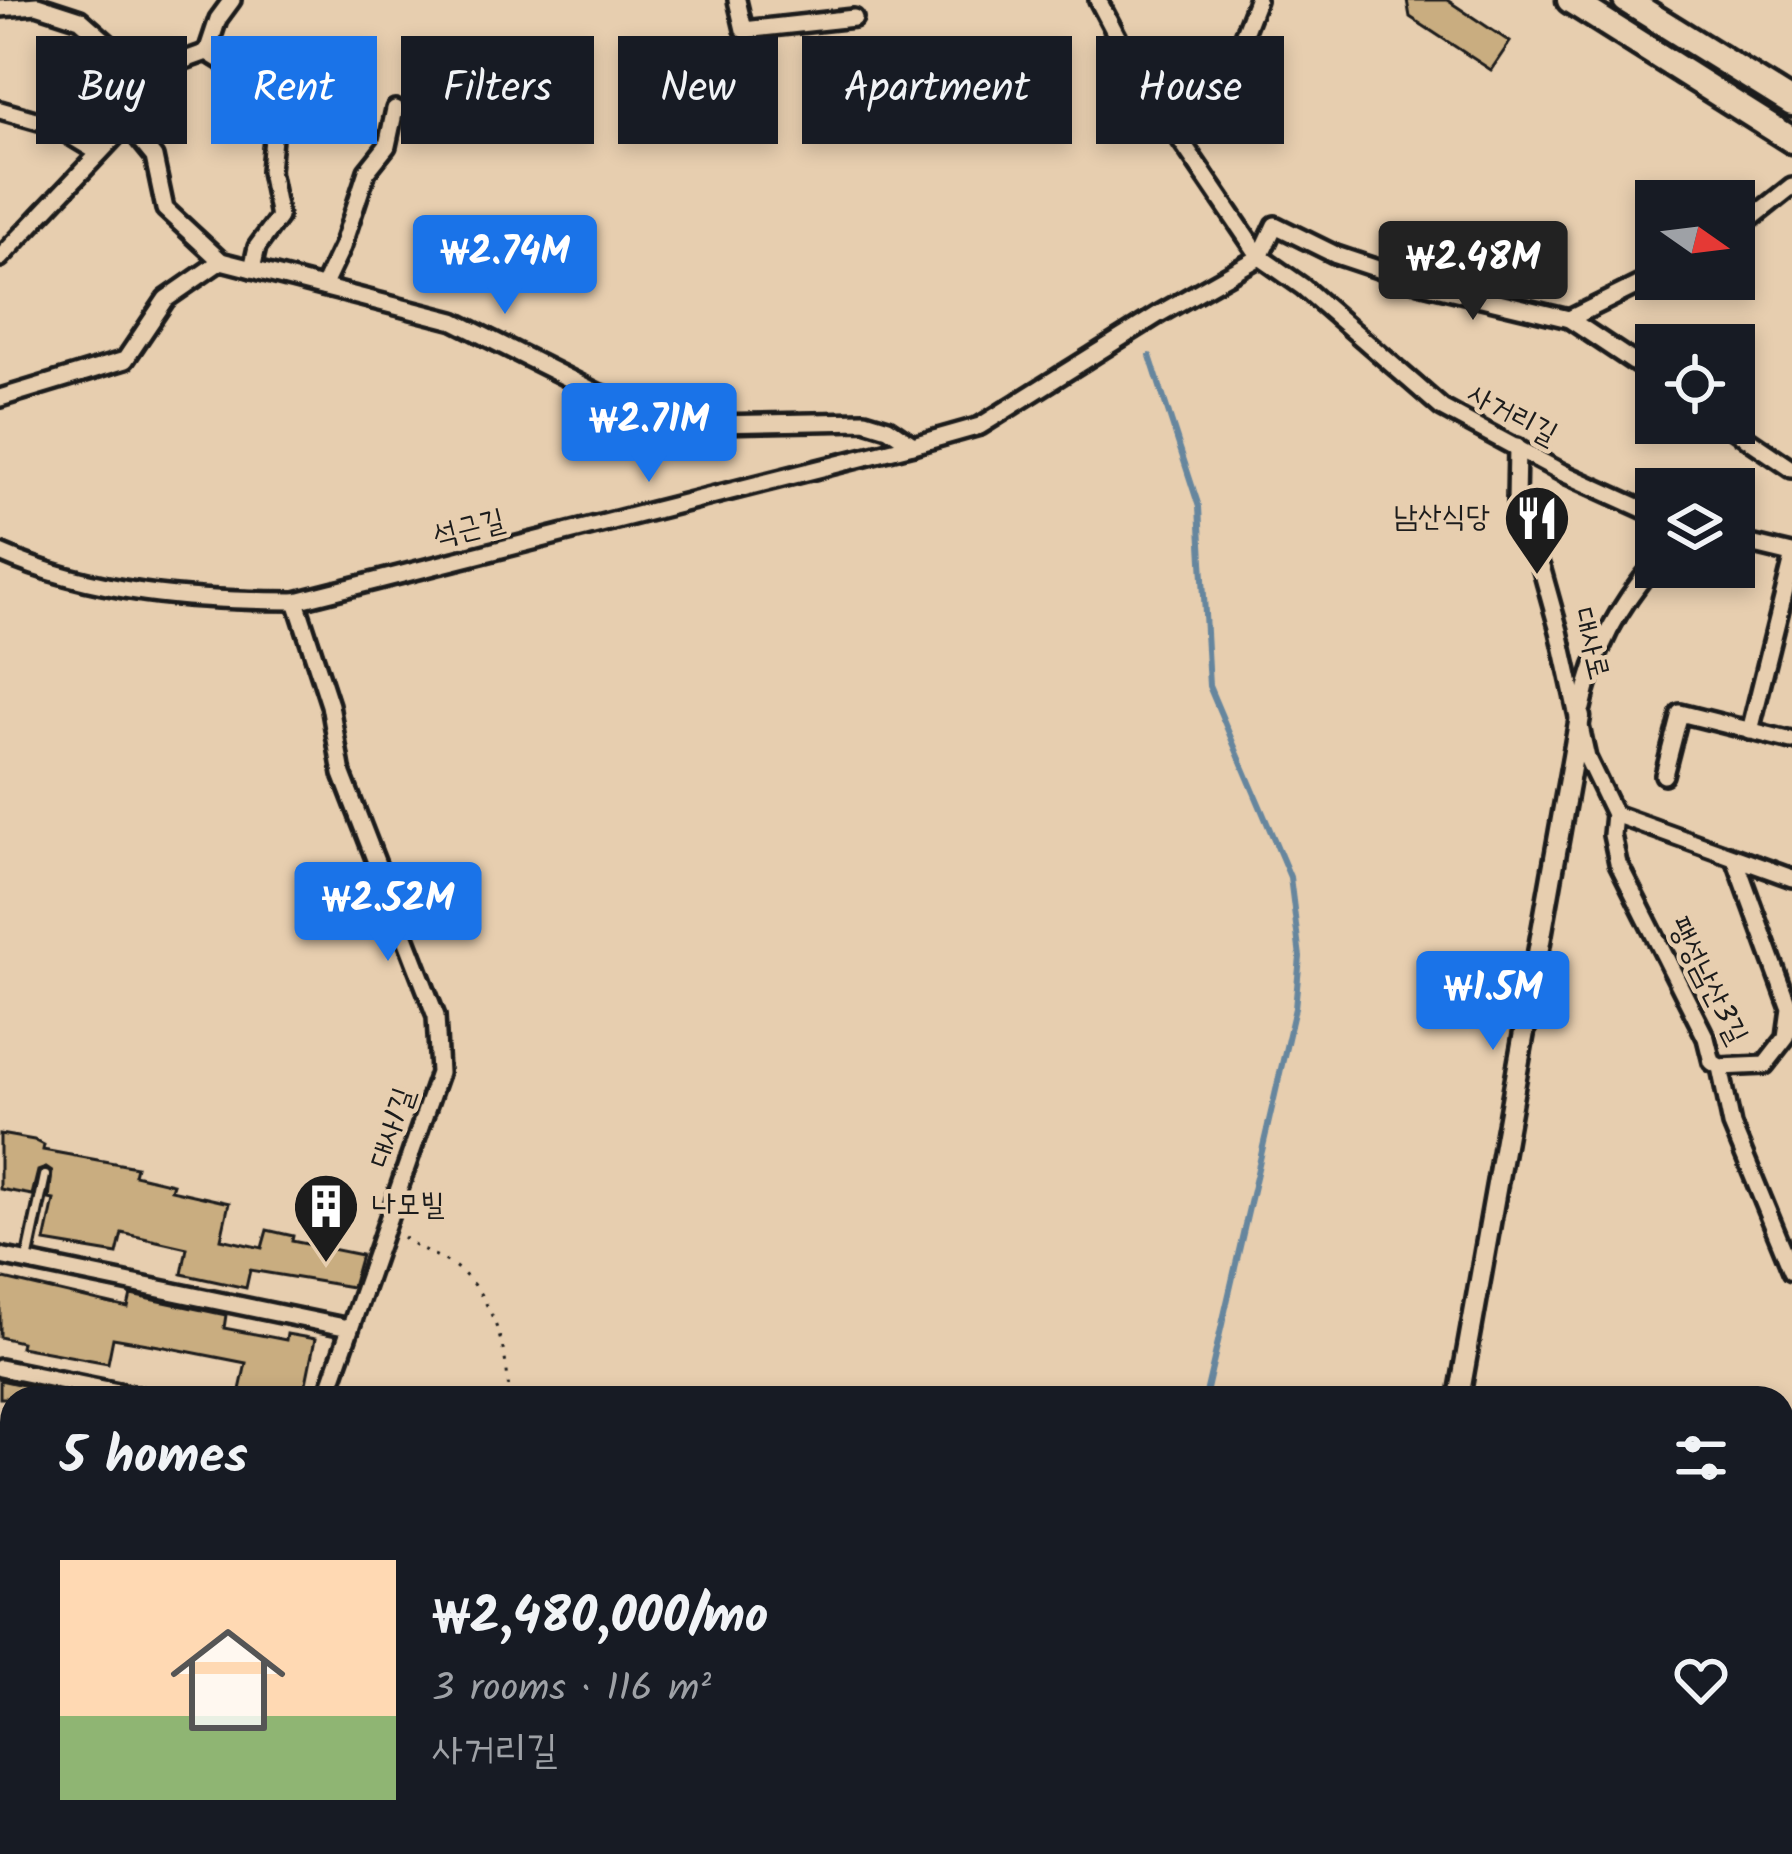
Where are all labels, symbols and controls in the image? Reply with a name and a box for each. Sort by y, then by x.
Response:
chip: Buy [36,36,187,144]
chip: Rent [211,36,377,144]
chip: Filters [401,36,594,144]
chip: New [618,36,778,144]
chip: Apartment [802,36,1072,144]
chip: House [1096,36,1284,144]
north arrow [1635,180,1755,300]
map controls [1635,180,1755,588]
pin: ₩2.74M [407,215,603,317]
pin: ₩2.48M [1375,221,1571,323]
text: ₩2.74M [440,223,570,285]
text: ₩2.48M [1406,229,1540,291]
button: locate [1635,324,1755,444]
street label: 사거리길 [1458,371,1566,459]
pin: ₩2.71M [551,383,747,485]
text: ₩2.71M [589,391,709,453]
button: layers [1635,468,1755,588]
restaurant icon: 남산식당 [1502,483,1572,577]
place label: 남산식당 [1393,494,1490,542]
street label: 석근길 [428,497,510,561]
street label: 대사로 [1558,603,1622,685]
pin: ₩2.52M [290,862,486,964]
text: ₩2.52M [322,870,454,932]
street label: 팽성남산3길 [1654,909,1760,1053]
pin: ₩1.5M [1409,951,1577,1053]
text: ₩1.5M [1443,959,1543,1021]
street label: 대사1길 [357,1081,429,1175]
building icon: 나모빌 [291,1171,361,1265]
place label: 나모빌 [372,1182,444,1230]
text: 5 homes [60,1418,248,1499]
icon: filters [1668,1425,1734,1491]
text: ₩2,480,000/mo [432,1578,768,1659]
icon: home [156,1608,300,1752]
icon: heart [1668,1647,1734,1713]
text: 3 rooms · 116 m² [432,1659,711,1721]
text: 사거리길 [432,1721,558,1783]

